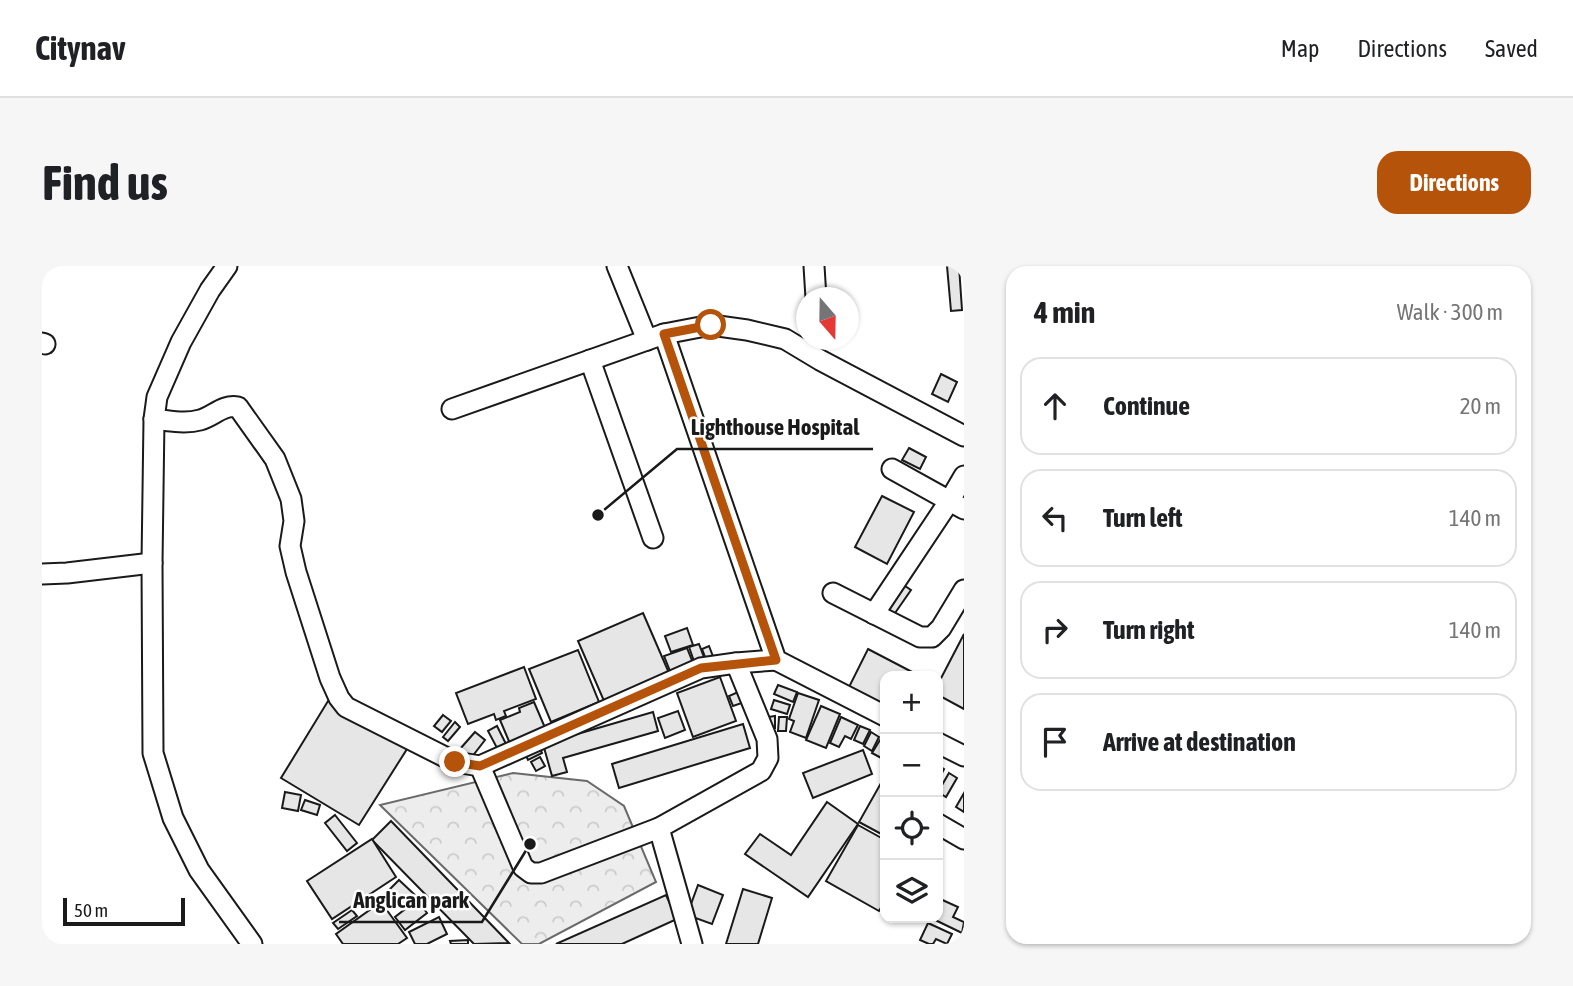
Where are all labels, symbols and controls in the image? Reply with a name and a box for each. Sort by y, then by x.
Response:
text: Citynav [35,29,126,67]
text: Map [1281,35,1319,62]
text: Directions [1357,35,1447,62]
text: Saved [1485,35,1538,62]
button: Directions [1377,151,1531,214]
text: Find us [42,154,168,210]
north arrow [796,287,859,350]
text: 4 min [1034,295,1095,329]
text: Walk · 300 m [1397,299,1503,325]
route start [695,309,726,340]
icon: ahead [1036,387,1074,425]
text: Continue [1103,391,1190,421]
text: 20 m [1460,393,1501,419]
callout: Lighthouse Hospital [677,405,873,449]
text: Lighthouse Hospital [691,414,860,440]
icon: left [1036,499,1074,537]
text: Turn left [1103,503,1183,533]
text: 140 m [1449,505,1501,531]
icon: right [1036,611,1074,649]
text: Turn right [1103,615,1194,645]
text: 140 m [1449,617,1501,643]
map controls [880,671,943,923]
button: + [880,671,943,734]
icon: arrive [1036,723,1074,761]
text: Arrive at destination [1103,727,1296,757]
button: − [880,734,943,797]
route end [439,746,470,777]
button: locate [880,797,943,860]
button: layers [880,860,943,923]
callout: Anglican park [339,878,482,922]
text: Anglican park [352,887,470,913]
scale bar [63,895,186,927]
text: 50 m [74,899,108,921]

